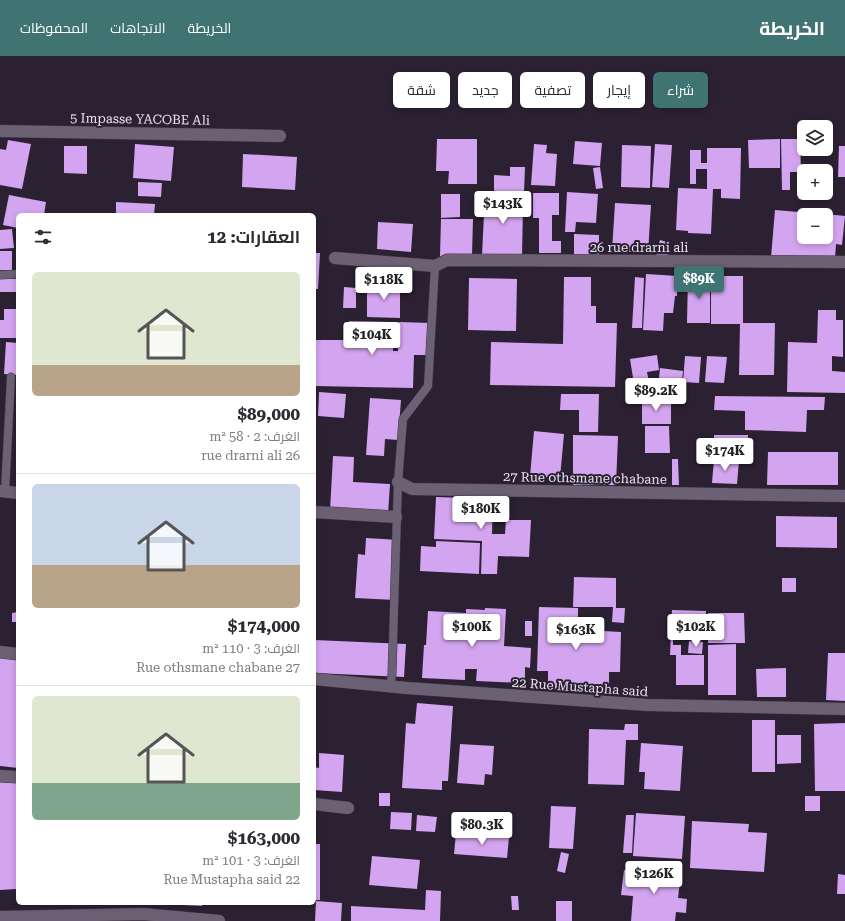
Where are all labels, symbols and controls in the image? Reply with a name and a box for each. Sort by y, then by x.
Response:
text: الخريطة [759,17,825,40]
text: المحفوظات [20,20,88,36]
text: الاتجاهات [110,20,166,36]
text: الخريطة [188,20,231,36]
chip: شقة [393,72,450,108]
chip: جديد [458,72,512,108]
chip: تصفية [520,72,585,108]
chip: إيجار [593,72,645,108]
chip: شراء [653,72,708,108]
street label: 5 Impasse YACOBE Ali [70,110,210,128]
map controls [797,120,833,244]
button: layers [797,120,833,156]
button: + [797,164,833,200]
pin: $143K [475,191,531,225]
text: $143K [483,196,523,211]
button: − [797,208,833,244]
icon: filters [32,226,54,248]
text: العقارات: 12 [207,227,300,247]
street label: 26 rue drarni ali [590,240,688,255]
pin: $89K [675,266,723,300]
pin: $118K [356,267,412,301]
text: $89K [683,271,715,286]
text: $118K [364,272,404,287]
icon: home [130,298,202,370]
pin: $104K [344,322,400,356]
text: $104K [352,327,392,342]
pin: $89.2K [623,378,689,412]
text: $89.2K [634,383,678,398]
text: $89,000 [237,404,300,424]
text: الغرف: 2 · 58 m² [210,429,300,444]
pin: $174K [697,438,753,472]
text: $174K [705,443,745,458]
text: 26 rue drarni ali [201,448,300,463]
street label: 27 Rue othsmane chabane [503,469,667,487]
pin: $180K [453,496,509,530]
text: $180K [461,501,501,516]
icon: home [130,510,202,582]
pin: $100K [444,614,500,648]
pin: $102K [668,614,724,648]
text: $174,000 [228,616,300,636]
pin: $163K [548,617,604,651]
text: $100K [452,619,492,634]
text: $102K [676,619,716,634]
text: $163K [556,622,596,637]
text: الغرف: 3 · 110 m² [202,641,300,656]
text: 27 Rue othsmane chabane [136,660,300,675]
street label: 22 Rue Mustapha said [511,675,649,699]
icon: home [130,722,202,794]
pin: $80.3K [449,812,515,846]
text: $80.3K [460,817,504,832]
text: $163,000 [228,828,300,848]
text: الغرف: 3 · 101 m² [202,853,300,868]
pin: $126K [626,861,682,895]
text: $126K [634,866,674,881]
text: 22 Rue Mustapha said [164,872,300,887]

